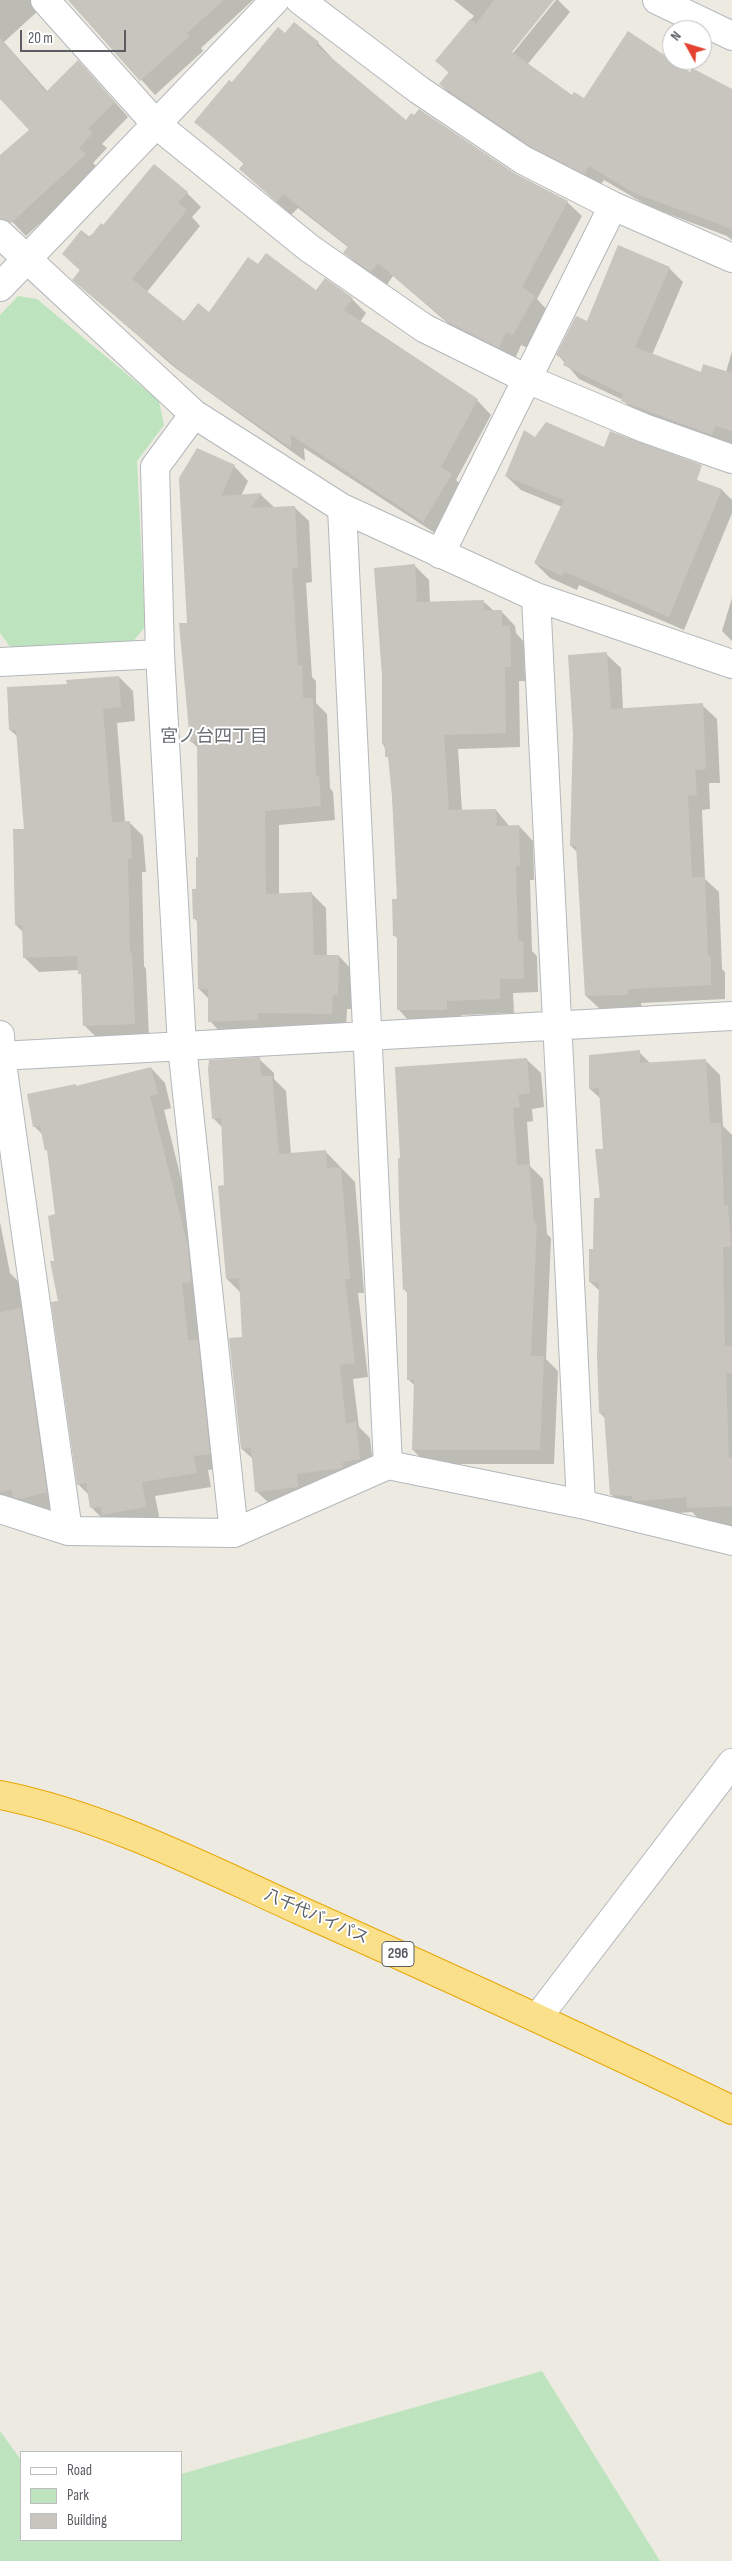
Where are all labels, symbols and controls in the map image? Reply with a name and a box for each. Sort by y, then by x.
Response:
scale bar [22,20,129,52]
north arrow [662,20,712,70]
text: N [667,28,685,44]
text: 20 m [28,29,53,48]
district label: 宮ノ台四丁目 [160,726,268,748]
street label: 八千代バイパス [261,1885,371,1949]
road number: 296 [382,1942,414,1966]
legend [20,2451,182,2541]
text: Road [67,2461,92,2480]
text: Park [67,2486,89,2505]
text: Building [67,2511,107,2530]

